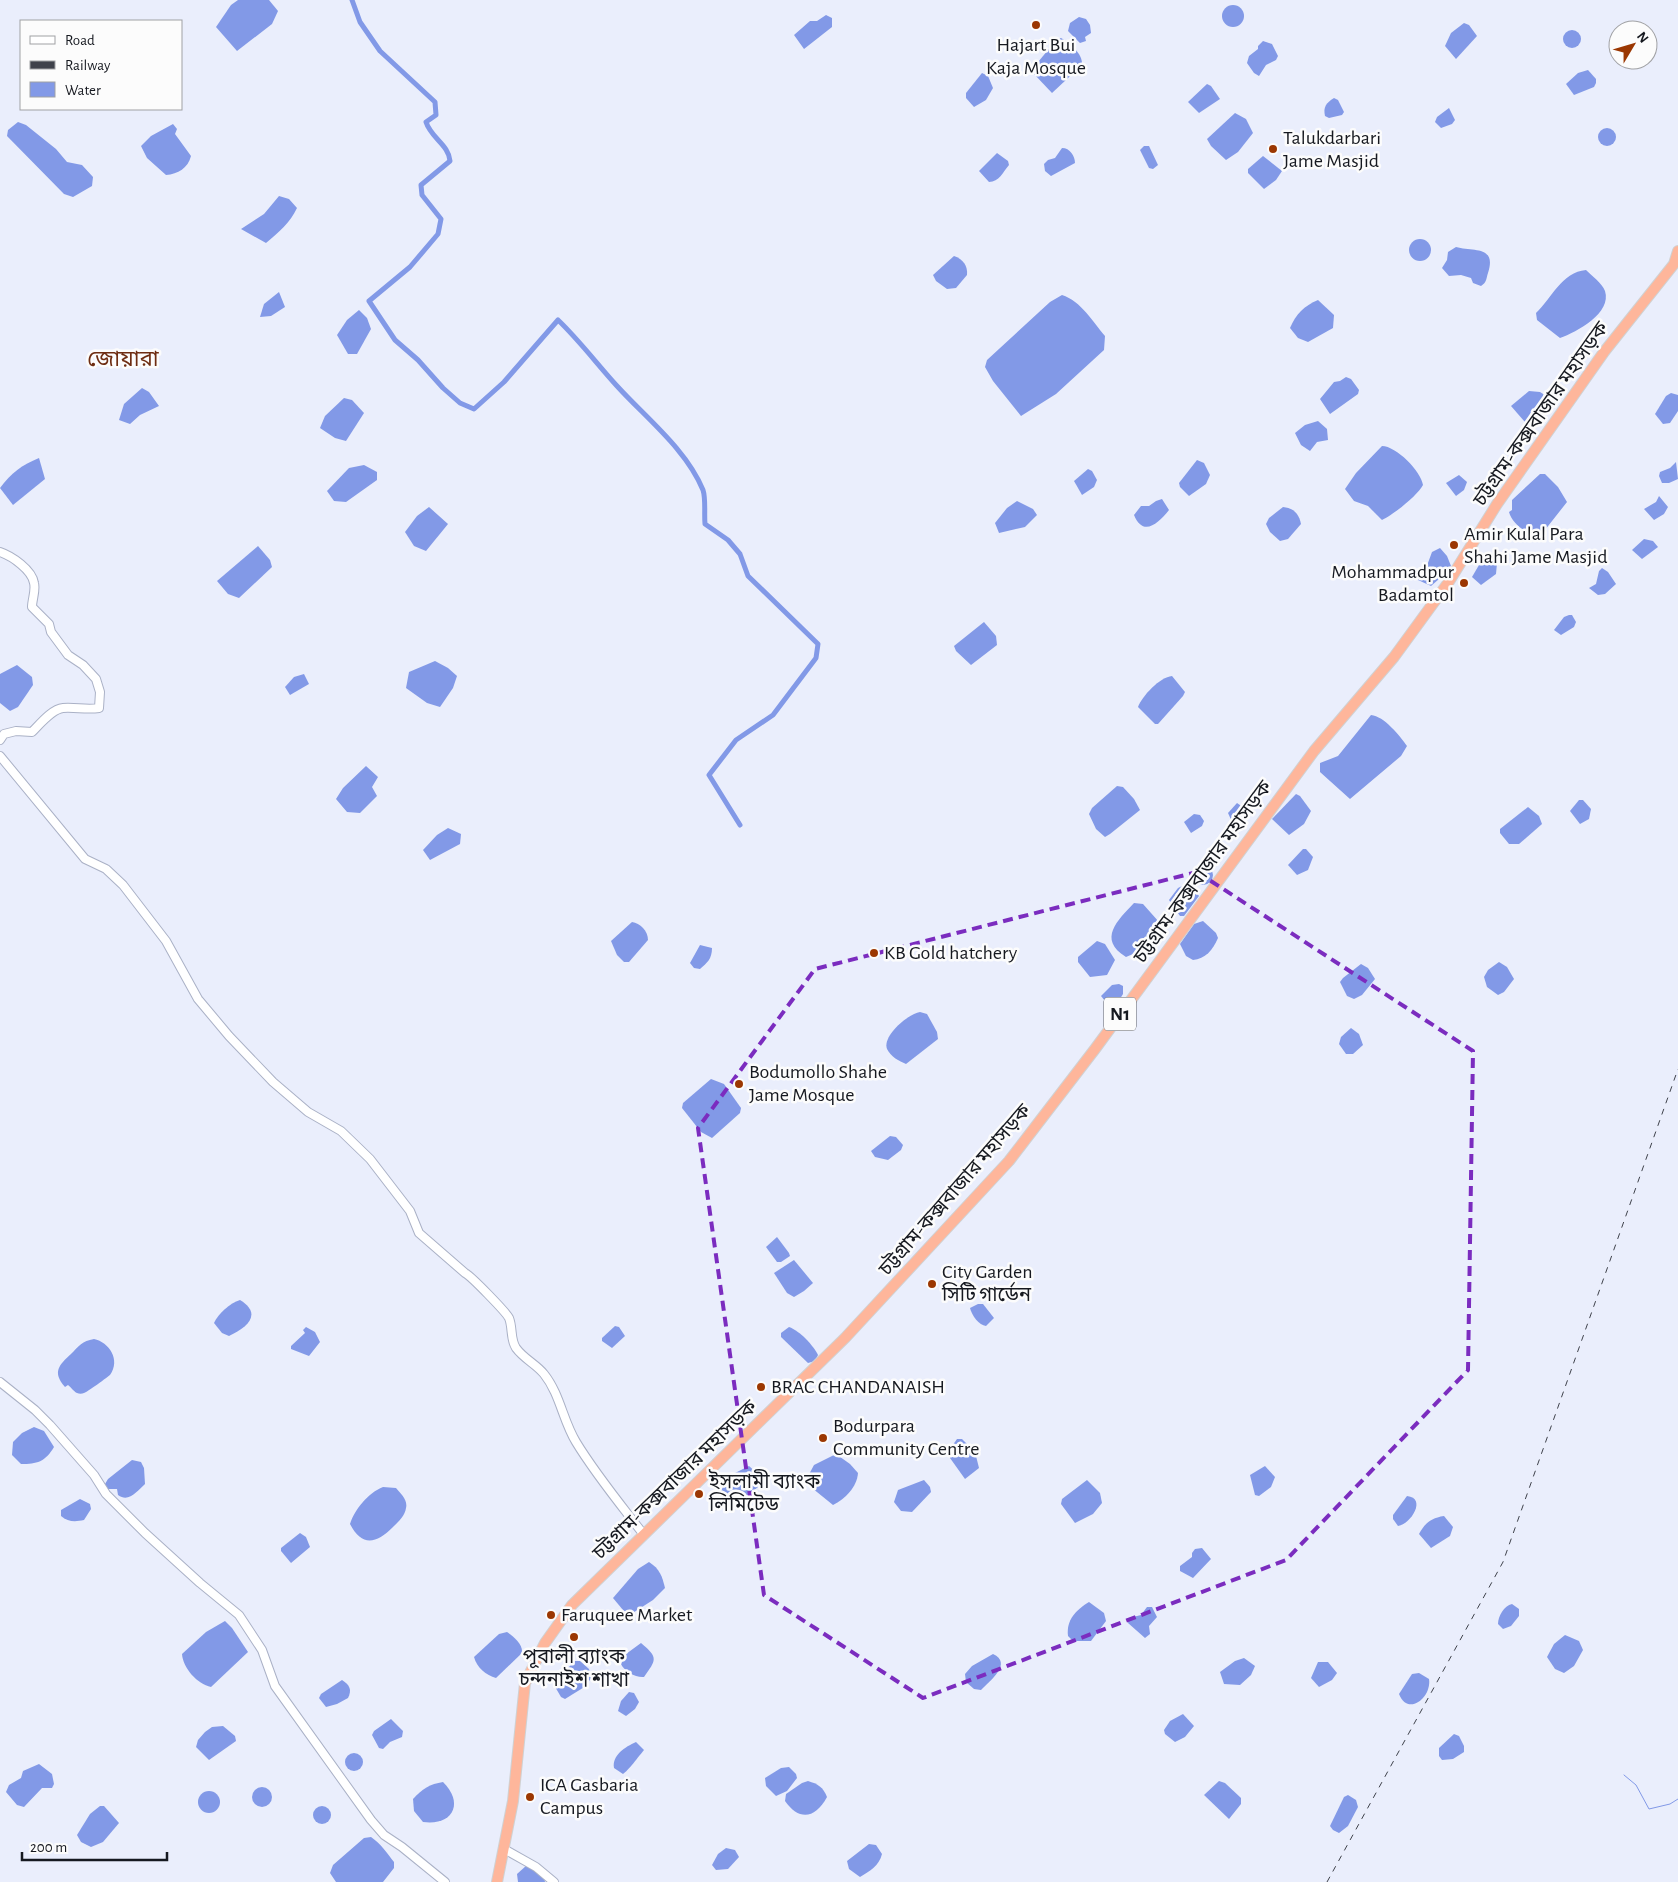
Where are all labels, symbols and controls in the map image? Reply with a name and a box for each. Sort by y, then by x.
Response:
marker: Hajart Bui Kaja Mosque [1030,19,1042,31]
legend [20,20,182,110]
north arrow [1608,20,1658,70]
text: N [1634,29,1651,46]
text: Road [65,33,95,48]
place label: Hajart Bui Kaja Mosque [986,35,1086,78]
text: Railway [65,58,111,73]
text: Water [65,83,101,98]
place label: Talukdarbari Jame Masjid [1283,128,1381,171]
marker: Talukdarbari Jame Masjid [1267,143,1279,155]
street label: চট্টগ্রাম-কক্সবাজার মহাসড়ক [1467,316,1613,511]
district label: জোয়ারা [87,348,160,370]
place label: Amir Kulal Para Shahi Jame Masjid [1464,524,1608,567]
marker: Amir Kulal Para Shahi Jame Masjid [1448,539,1460,551]
place label: Mohammadpur Badamtol [1331,562,1455,605]
marker: Mohammadpur Badamtol [1458,577,1470,589]
street label: চট্টগ্রাম-কক্সবাজার মহাসড়ক [1127,775,1276,968]
place label: KB Gold hatchery [884,943,1018,963]
marker: KB Gold hatchery [868,947,880,959]
road number: N1 [1104,998,1136,1030]
place label: Bodumollo Shahe Jame Mosque [749,1062,887,1105]
marker: Bodumollo Shahe Jame Mosque [733,1078,745,1090]
street label: চট্টগ্রাম-কক্সবাজার মহাসড়ক [872,1098,1035,1280]
place label: City Garden সিটি গার্ডেন [941,1262,1033,1305]
marker: City Garden সিটি গার্ডেন [926,1278,938,1290]
place label: BRAC CHANDANAISH [771,1377,945,1397]
marker: BRAC CHANDANAISH [755,1381,767,1393]
street label: চট্টগ্রাম-কক্সবাজার মহাসড়ক [586,1394,762,1564]
place label: Bodurpara Community Centre [833,1416,979,1459]
marker: Bodurpara Community Centre [817,1432,829,1444]
place label: ইসলামী ব্যাংক লিমিটেড [708,1469,821,1515]
marker: ইসলামী ব্যাংক লিমিটেড [693,1488,705,1500]
place label: Faruquee Market [561,1605,693,1625]
marker: Faruquee Market [545,1609,557,1621]
marker: পূবালী ব্যাংক চন্দনাইশ শাখা [568,1631,580,1643]
place label: পূবালী ব্যাংক চন্দনাইশ শাখা [518,1644,630,1690]
place label: ICA Gasbaria Campus [540,1775,639,1818]
marker: ICA Gasbaria Campus [524,1791,536,1803]
scale bar [22,1830,168,1862]
text: 200 m [30,1840,67,1855]

